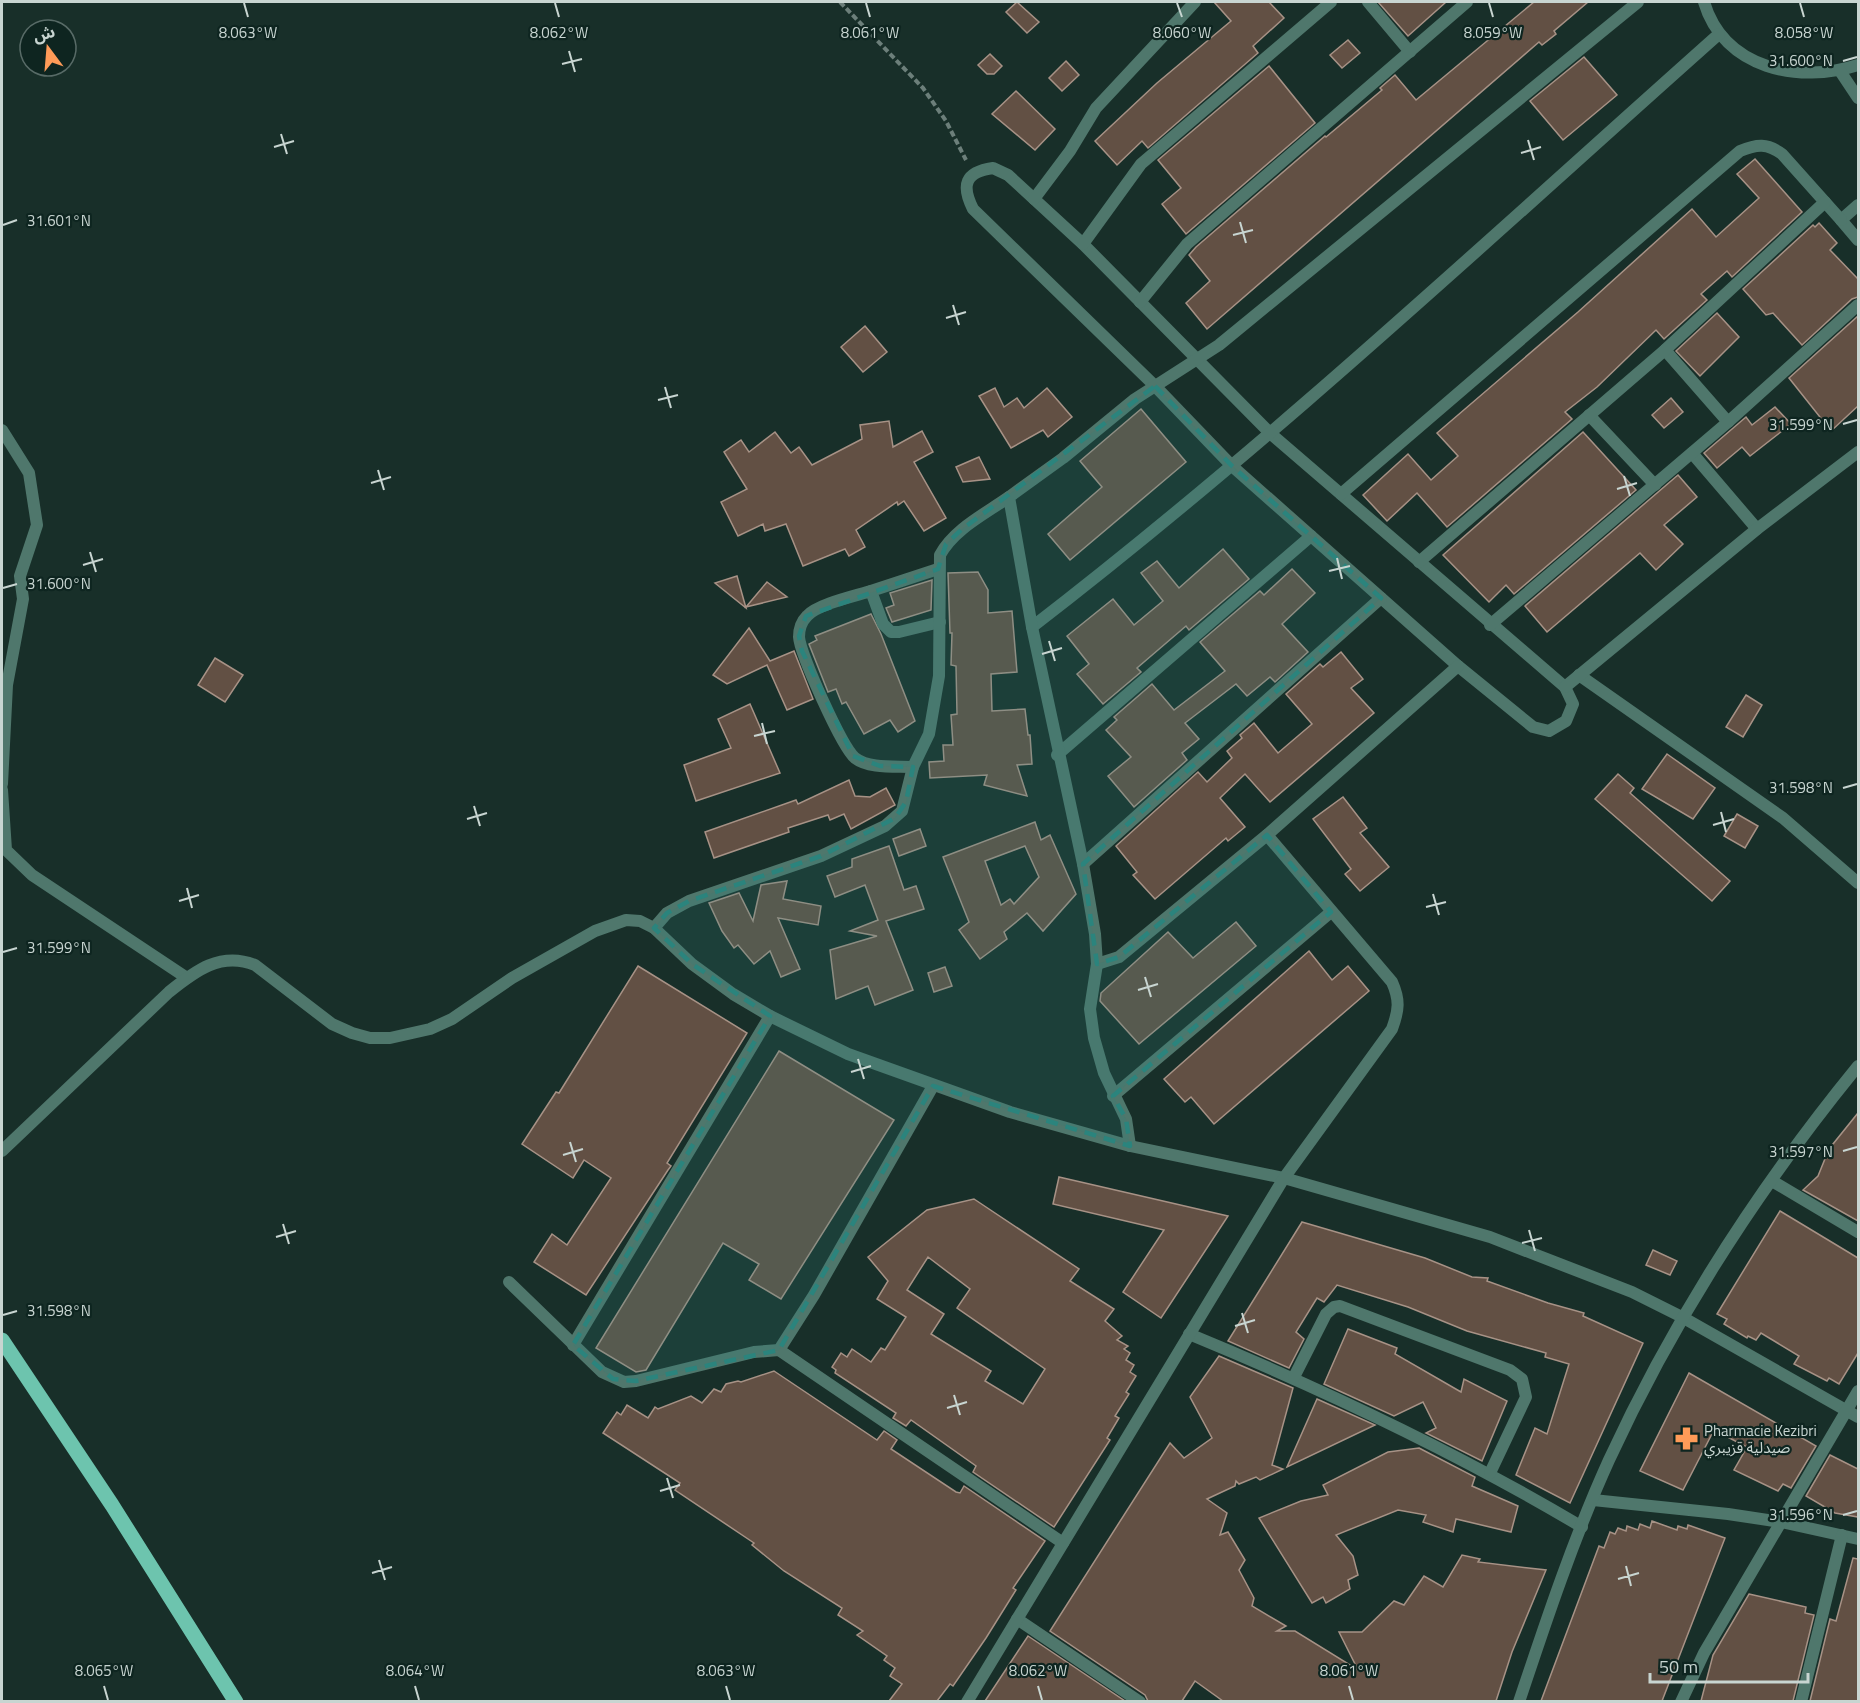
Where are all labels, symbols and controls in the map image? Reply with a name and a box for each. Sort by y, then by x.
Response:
north arrow [18,18,78,78]
text: ش [30,19,58,48]
text: 8.063°W [219,21,277,44]
text: 8.062°W [530,21,588,44]
text: 8.061°W [841,21,899,44]
text: 8.060°W [1153,21,1211,44]
text: 8.059°W [1464,21,1522,44]
text: 8.058°W [1775,21,1833,44]
text: 31.600°N [1769,49,1833,72]
text: 31.601°N [27,209,91,232]
text: 31.599°N [1769,413,1833,436]
text: 31.600°N [27,572,91,595]
text: 31.598°N [1769,776,1833,799]
text: 31.599°N [27,936,91,959]
text: 31.597°N [1769,1140,1833,1163]
text: 31.598°N [27,1299,91,1322]
place label: Pharmacie Kezibri صيدلية قزيبري [1704,1419,1817,1459]
pharmacy icon: Pharmacie Kezibri صيدلية قزيبري [1673,1426,1699,1452]
text: 31.596°N [1769,1503,1833,1526]
scale bar [1650,1646,1808,1684]
text: 50 m [1659,1653,1698,1680]
text: 8.065°W [75,1659,133,1682]
text: 8.064°W [386,1659,444,1682]
text: 8.063°W [697,1659,755,1682]
text: 8.062°W [1009,1659,1067,1682]
text: 8.061°W [1320,1659,1378,1682]

